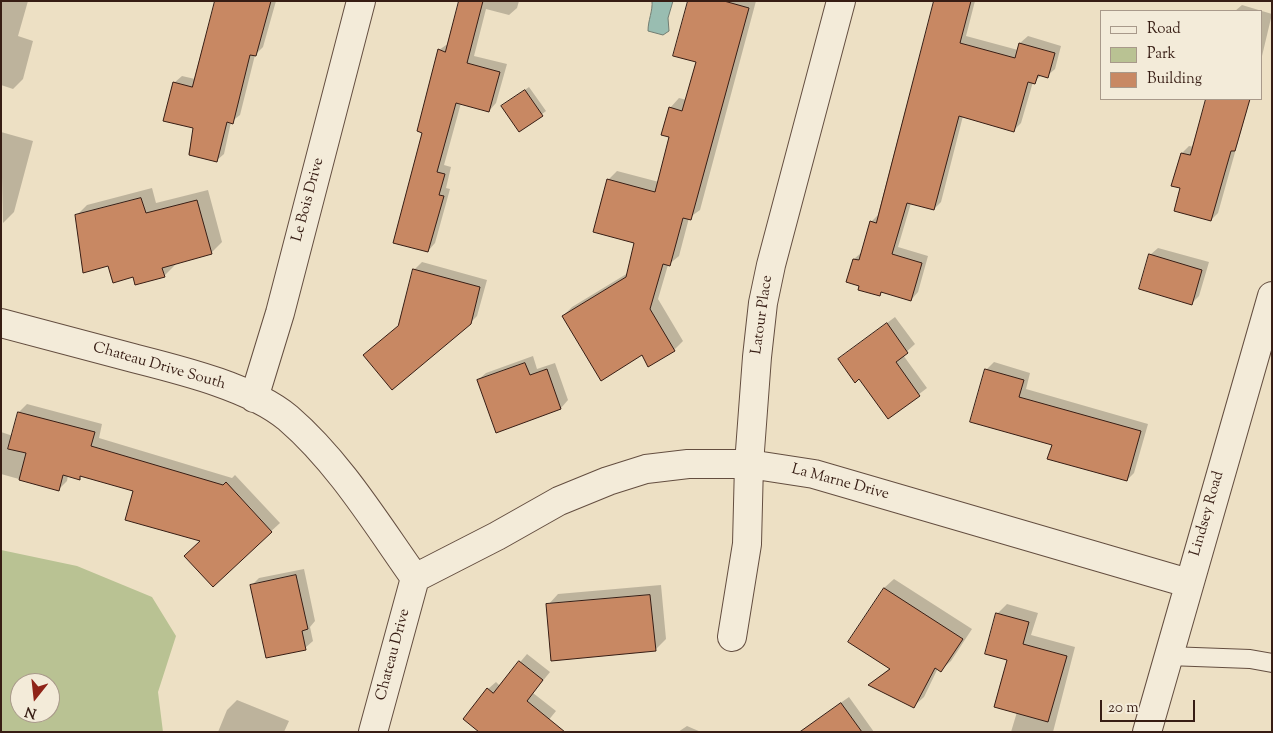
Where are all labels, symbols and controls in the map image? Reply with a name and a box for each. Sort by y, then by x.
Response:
legend [1100,10,1263,100]
text: Road [1147,19,1181,40]
text: Park [1147,44,1176,65]
text: Building [1147,69,1202,90]
street label: Le Bois Drive [289,156,329,244]
street label: Latour Place [749,274,777,356]
street label: Chateau Drive South [91,339,227,395]
street label: La Marne Drive [789,461,891,505]
street label: Lindsey Road [1187,469,1229,559]
street label: Chateau Drive [373,607,415,703]
north arrow [10,673,60,723]
scale bar [1103,690,1198,722]
text: 20 m [1108,698,1139,719]
text: N [23,700,39,723]

